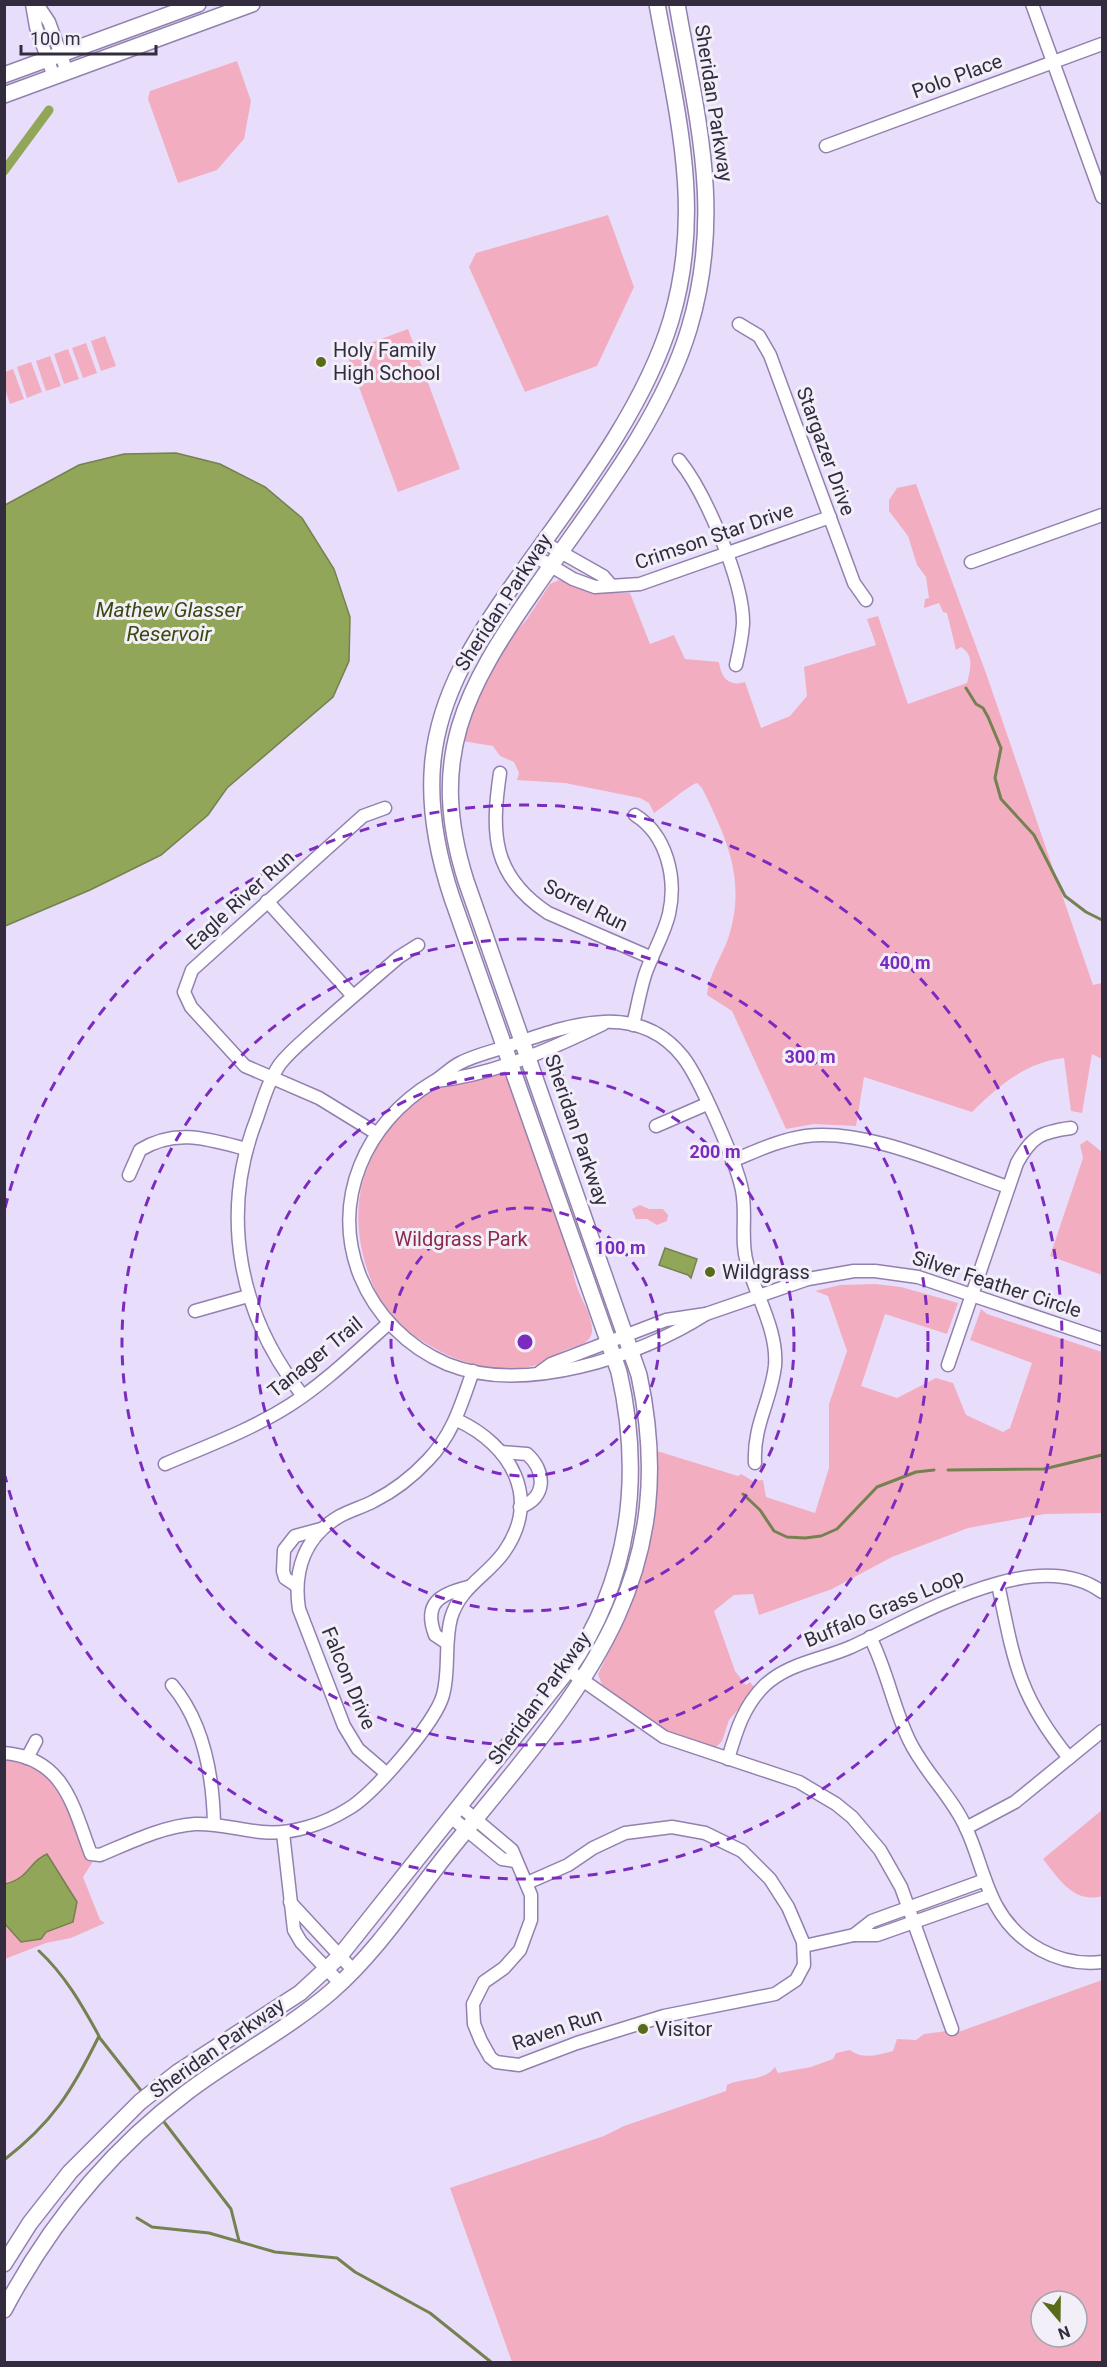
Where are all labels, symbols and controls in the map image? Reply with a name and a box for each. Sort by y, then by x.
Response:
scale bar [21,18,156,56]
street label: Sheridan Parkway [690,23,738,184]
text: 100 m [30,28,81,49]
street label: Polo Place [908,49,1006,103]
place label: Holy Family High School [333,338,440,385]
marker: Holy Family High School [314,355,328,369]
street label: Stargazer Drive [792,383,860,519]
street label: Crimson Star Drive [632,498,796,574]
street label: Sheridan Parkway [450,528,557,675]
water label: Mathew Glasser Reservoir [96,598,243,646]
street label: Eagle River Run [181,845,299,955]
street label: Sorrel Run [540,874,632,936]
text: 400 m [879,952,931,973]
text: 300 m [784,1046,836,1067]
street label: Sheridan Parkway [540,1051,614,1210]
text: 200 m [689,1141,741,1162]
park label: Wildgrass Park [394,1227,528,1251]
text: 100 m [594,1237,646,1258]
street label: Silver Feather Circle [910,1245,1084,1323]
place label: Wildgrass [722,1260,810,1284]
marker: Wildgrass [703,1265,717,1279]
street label: Tanager Trail [263,1311,367,1403]
centre of rings [515,1332,535,1352]
street label: Buffalo Grass Loop [801,1564,967,1652]
street label: Falcon Drive [317,1623,381,1733]
street label: Sheridan Parkway [483,1626,596,1769]
street label: Sheridan Parkway [145,1992,289,2103]
street label: Raven Run [509,2002,605,2056]
place label: Visitor [655,2017,713,2041]
marker: Visitor [636,2022,650,2036]
north arrow [1029,2289,1089,2349]
text: N [1055,2322,1073,2343]

